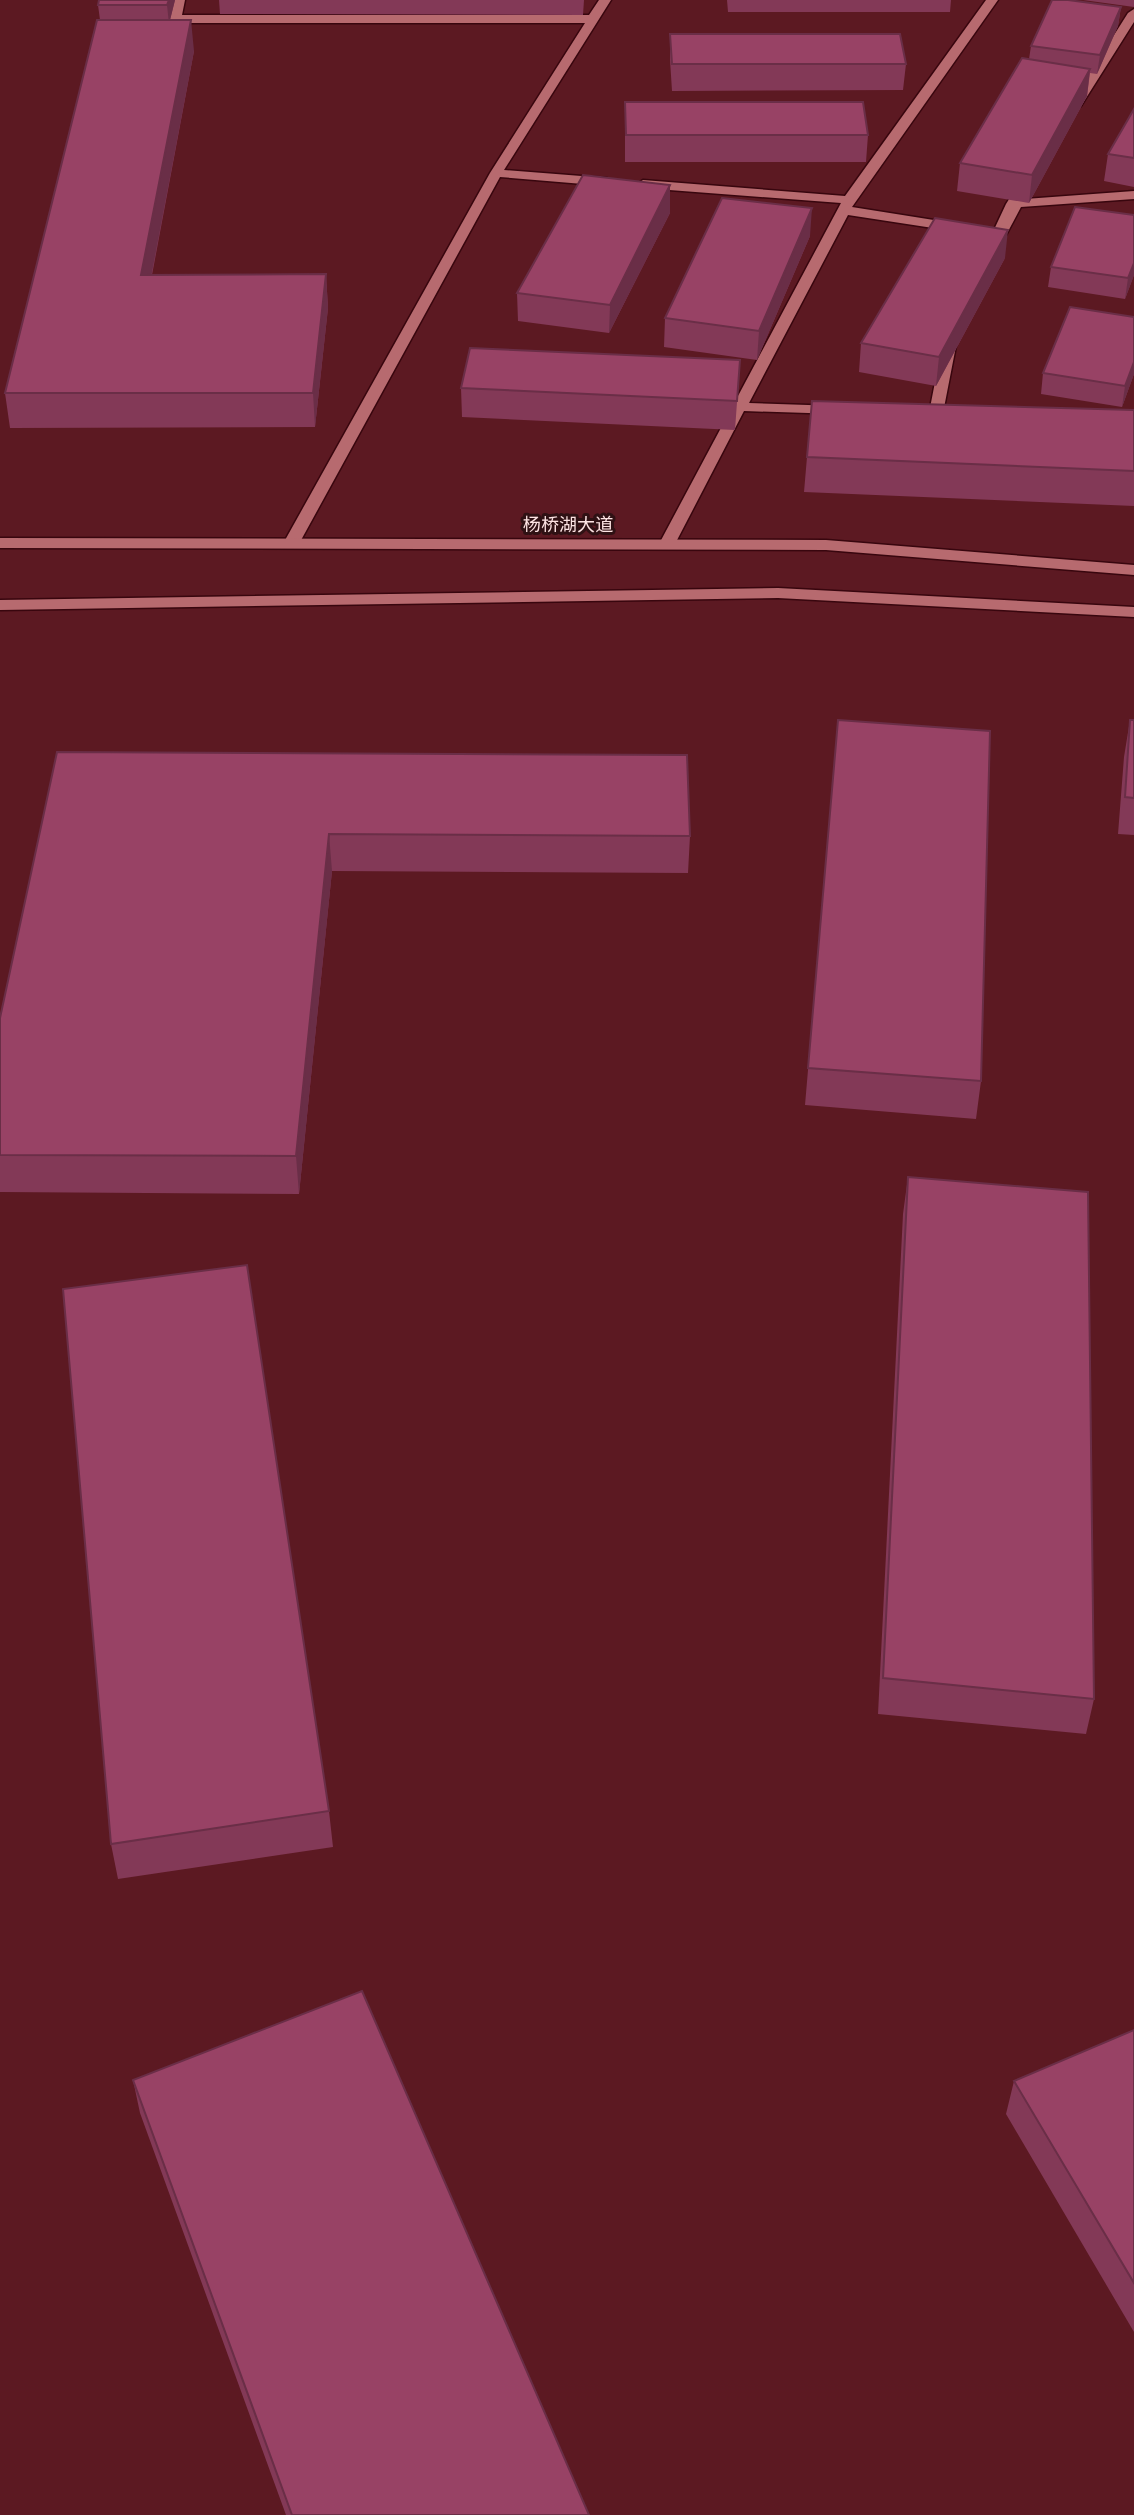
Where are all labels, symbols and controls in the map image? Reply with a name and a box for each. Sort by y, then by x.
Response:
street label: 杨桥湖大道 [523,513,613,536]

